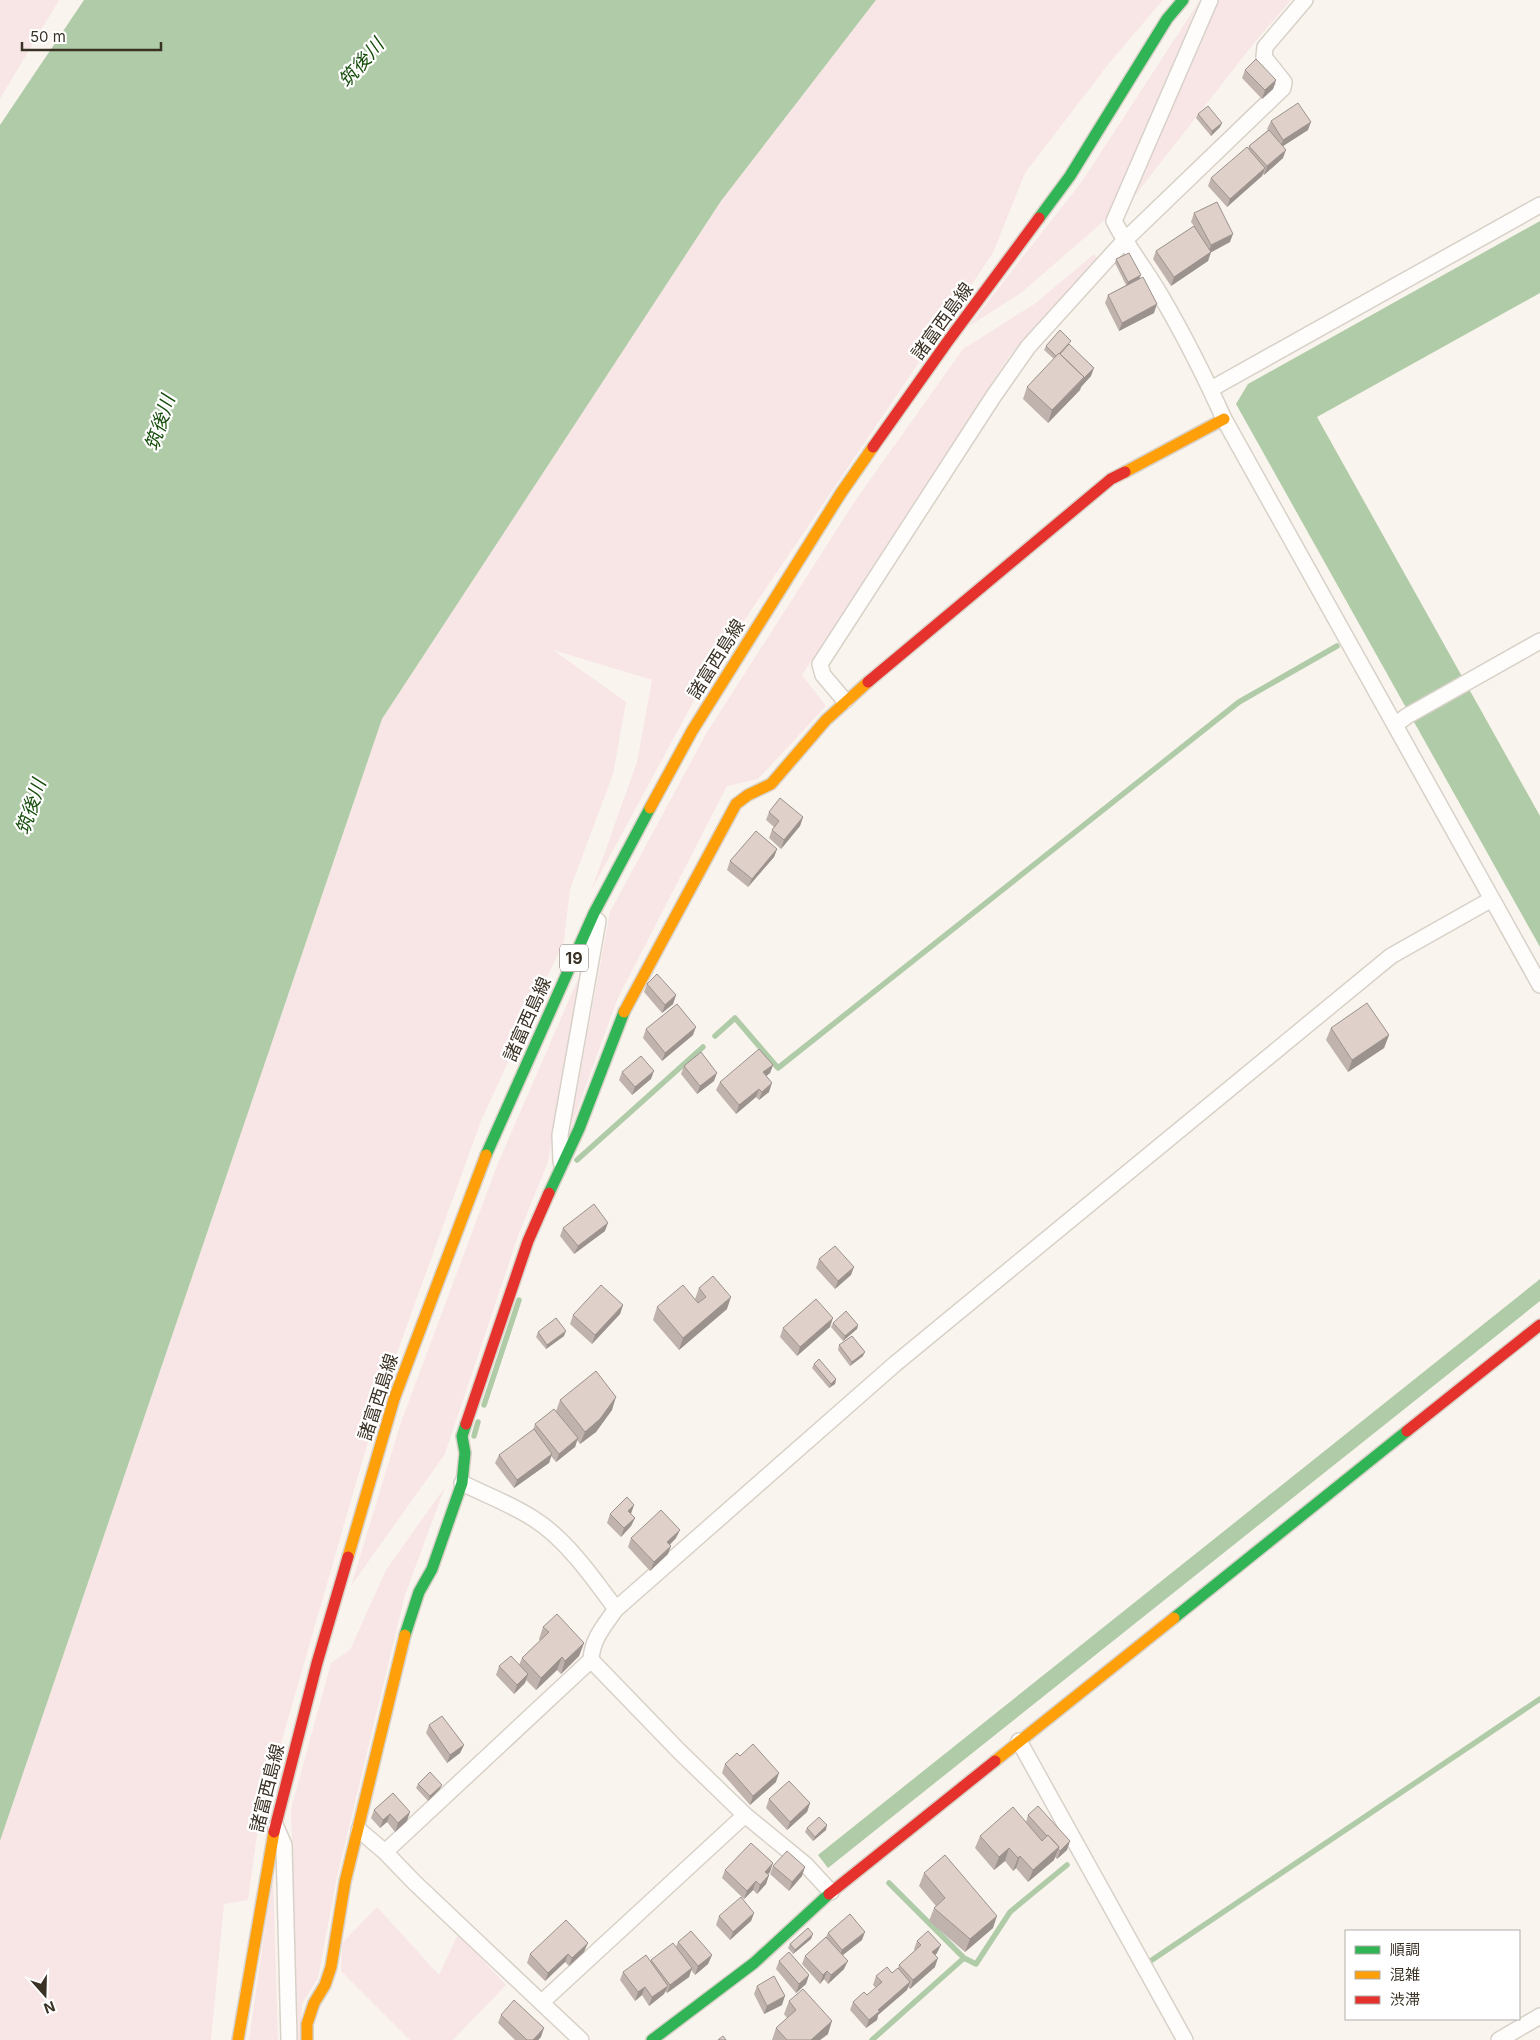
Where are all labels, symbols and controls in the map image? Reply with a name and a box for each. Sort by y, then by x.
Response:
scale bar [22,20,161,52]
text: 50 m [30,27,66,46]
water label: 筑後川 [334,32,390,92]
street label: 諸富西島線 [907,278,977,364]
water label: 筑後川 [140,390,180,454]
street label: 諸富西島線 [683,615,749,703]
water label: 筑後川 [11,774,51,838]
road number: 19 [560,944,588,971]
street label: 諸富西島線 [499,974,555,1064]
street label: 諸富西島線 [354,1351,402,1443]
street label: 諸富西島線 [246,1742,288,1834]
legend [1345,1930,1520,2020]
text: 順調 [1390,1940,1420,1959]
text: 混雑 [1390,1965,1420,1984]
north arrow [20,1970,70,2020]
text: 渋滞 [1390,1990,1420,2009]
text: N [42,1998,58,2017]

